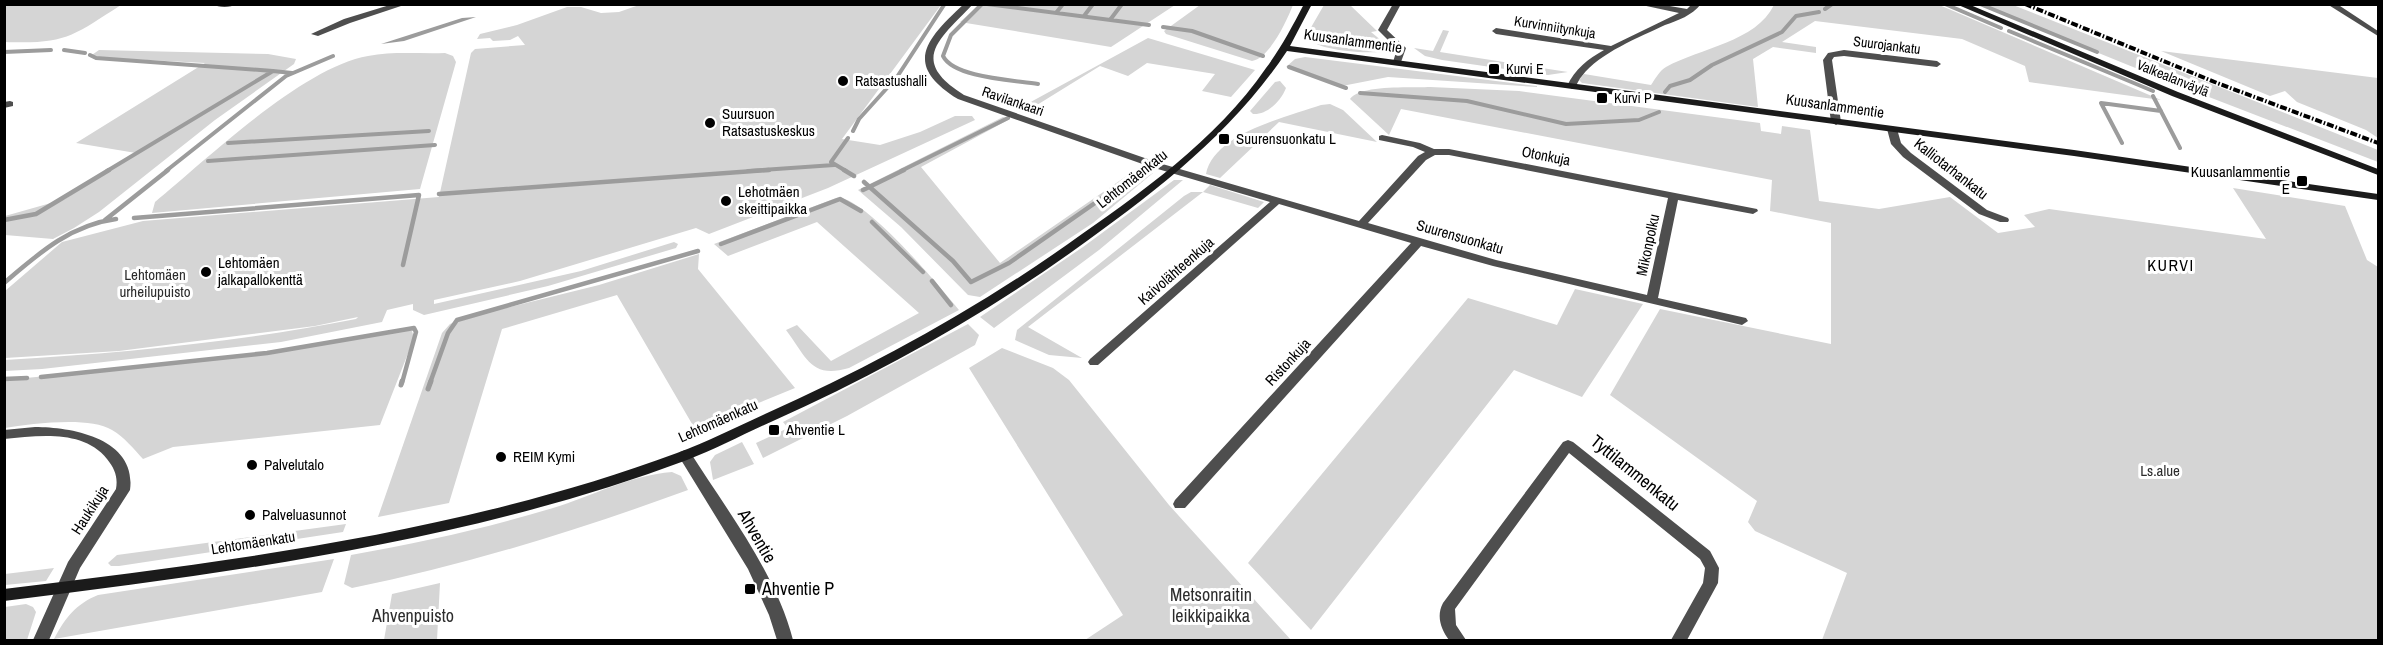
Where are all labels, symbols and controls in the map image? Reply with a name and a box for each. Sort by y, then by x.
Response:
street label: Kurvinniitynkuja [1513,12,1598,42]
street label: Kuusanlammentie [1303,23,1404,58]
street label: Suurojankatu [1852,32,1922,58]
street label: Valkealanväylä [2134,55,2212,101]
place label: Kurvi E [1506,60,1544,78]
marker: Kurvi E [1487,62,1501,76]
place label: Ratsastushalli [855,72,927,90]
marker: Ratsastushalli [836,74,850,88]
street label: Ravilankaari [980,82,1046,120]
street label: Kuusanlammentie [1785,88,1886,123]
place label: Kurvi P [1614,89,1652,107]
marker: Kurvi P [1595,91,1609,105]
place label: Suursuon Ratsastuskeskus [722,103,815,141]
marker: Suursuon Ratsastuskeskus [703,116,717,130]
place label: Suurensuonkatu L [1236,128,1336,149]
marker: Suurensuonkatu L [1217,132,1231,146]
street label: Kalliotarhankatu [1910,133,1993,204]
street label: Otonkuja [1520,141,1572,171]
street label: Lehtomäenkatu [1092,144,1172,213]
place label: Kuusanlammentie E [2191,161,2290,199]
marker: Kuusanlammentie E [2295,174,2309,188]
place label: Lehotmäen skeittipaikka [738,181,807,219]
marker: Lehotmäen skeittipaikka [719,194,733,208]
street label: Mikonpolku [1631,212,1664,278]
street label: Suurensuonkatu [1414,214,1506,259]
street label: Kaivolähteenkuja [1133,232,1218,310]
place label: Lehtomäen jalkapallokenttä [217,252,303,290]
district label: KURVI [2147,254,2195,276]
park label: Lehtomäen urheilupuisto [119,264,191,302]
marker: Lehtomäen jalkapallokenttä [199,265,213,279]
street label: Ristonkuja [1260,333,1315,390]
street label: Lehtomäenkatu [675,394,761,447]
place label: Ahventie L [785,419,845,440]
marker: Ahventie L [767,423,781,437]
street label: Tyttilammenkatu [1585,429,1685,516]
place label: REIM Kymi [513,446,575,467]
marker: REIM Kymi [494,450,508,464]
place label: Palvelutalo [264,454,324,475]
marker: Palvelutalo [245,458,259,472]
park label: Ls.alue [2140,460,2180,481]
street label: Haukikuja [66,481,113,538]
street label: Ahventie [732,503,783,567]
place label: Palveluasunnot [262,504,347,525]
marker: Palveluasunnot [243,508,257,522]
street label: Lehtomäenkatu [209,526,296,560]
place label: Ahventie P [761,576,834,601]
marker: Ahventie P [743,582,757,596]
park label: Metsonraitin leikkipaikka [1170,582,1252,628]
park label: Ahvenpuisto [371,603,454,628]

